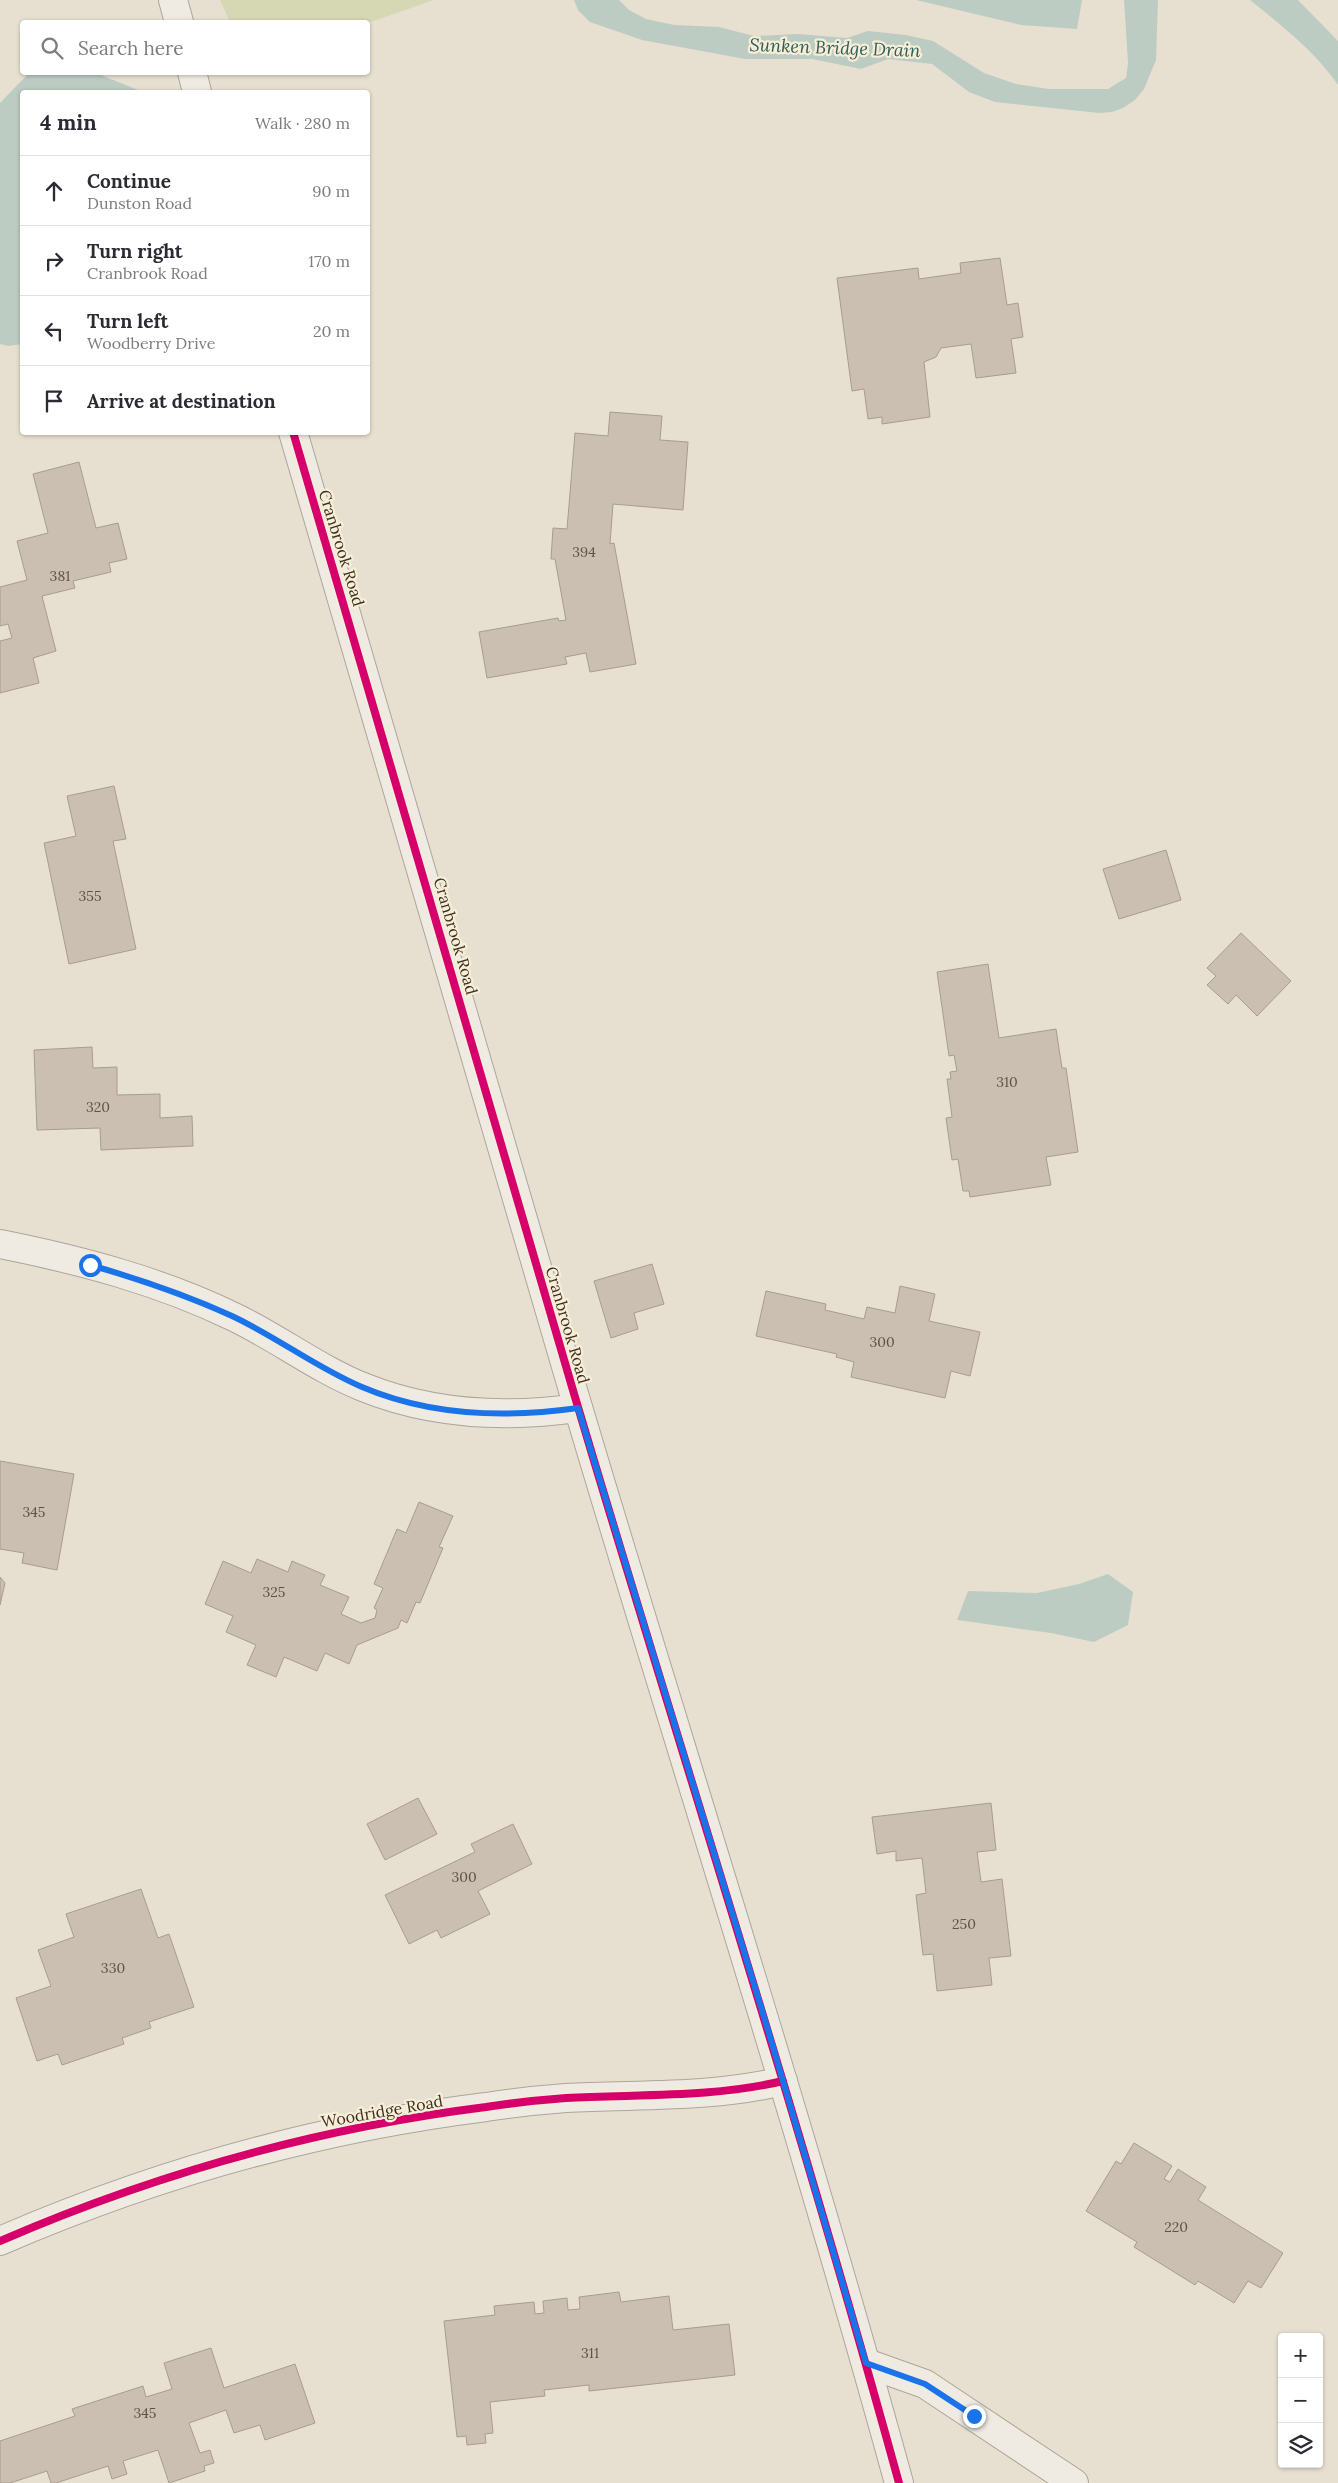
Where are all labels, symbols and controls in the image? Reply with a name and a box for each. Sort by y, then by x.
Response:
search box [20,20,370,75]
water label: Sunken Bridge Drain [749,33,921,62]
icon: search [38,34,66,62]
text: Search here [78,36,184,60]
text: 4 min [40,109,97,136]
text: Walk · 280 m [255,113,350,133]
text: Continue [87,169,171,193]
icon: ahead [40,177,68,205]
text: 90 m [312,181,350,201]
text: Dunston Road [87,193,192,213]
text: Turn right [87,239,183,263]
icon: right [40,247,68,275]
text: 170 m [308,251,350,271]
text: Cranbrook Road [87,263,208,283]
text: Turn left [87,309,168,333]
icon: left [40,317,68,345]
text: 20 m [313,321,350,341]
text: Woodberry Drive [87,333,215,353]
icon: arrive [40,387,68,415]
text: Arrive at destination [87,389,276,413]
street label: Cranbrook Road [315,487,369,609]
house number: 394 [572,543,596,561]
house number: 381 [50,567,70,585]
street label: Cranbrook Road [430,875,482,997]
house number: 355 [78,887,102,905]
house number: 310 [996,1073,1018,1091]
house number: 320 [86,1098,110,1116]
route start [79,1254,102,1277]
street label: Cranbrook Road [542,1264,594,1386]
house number: 300 [869,1333,895,1351]
house number: 345 [22,1503,46,1521]
house number: 325 [263,1583,285,1601]
house number: 300 [451,1868,477,1886]
house number: 250 [952,1915,976,1933]
house number: 330 [101,1959,125,1977]
street label: Woodridge Road [320,2090,445,2132]
house number: 220 [1164,2218,1188,2236]
map controls [1278,2333,1323,2468]
button: + [1278,2333,1323,2378]
house number: 311 [581,2344,599,2362]
button: − [1278,2378,1323,2423]
house number: 345 [133,2404,157,2422]
route end [963,2405,986,2428]
button: layers [1278,2423,1323,2468]

